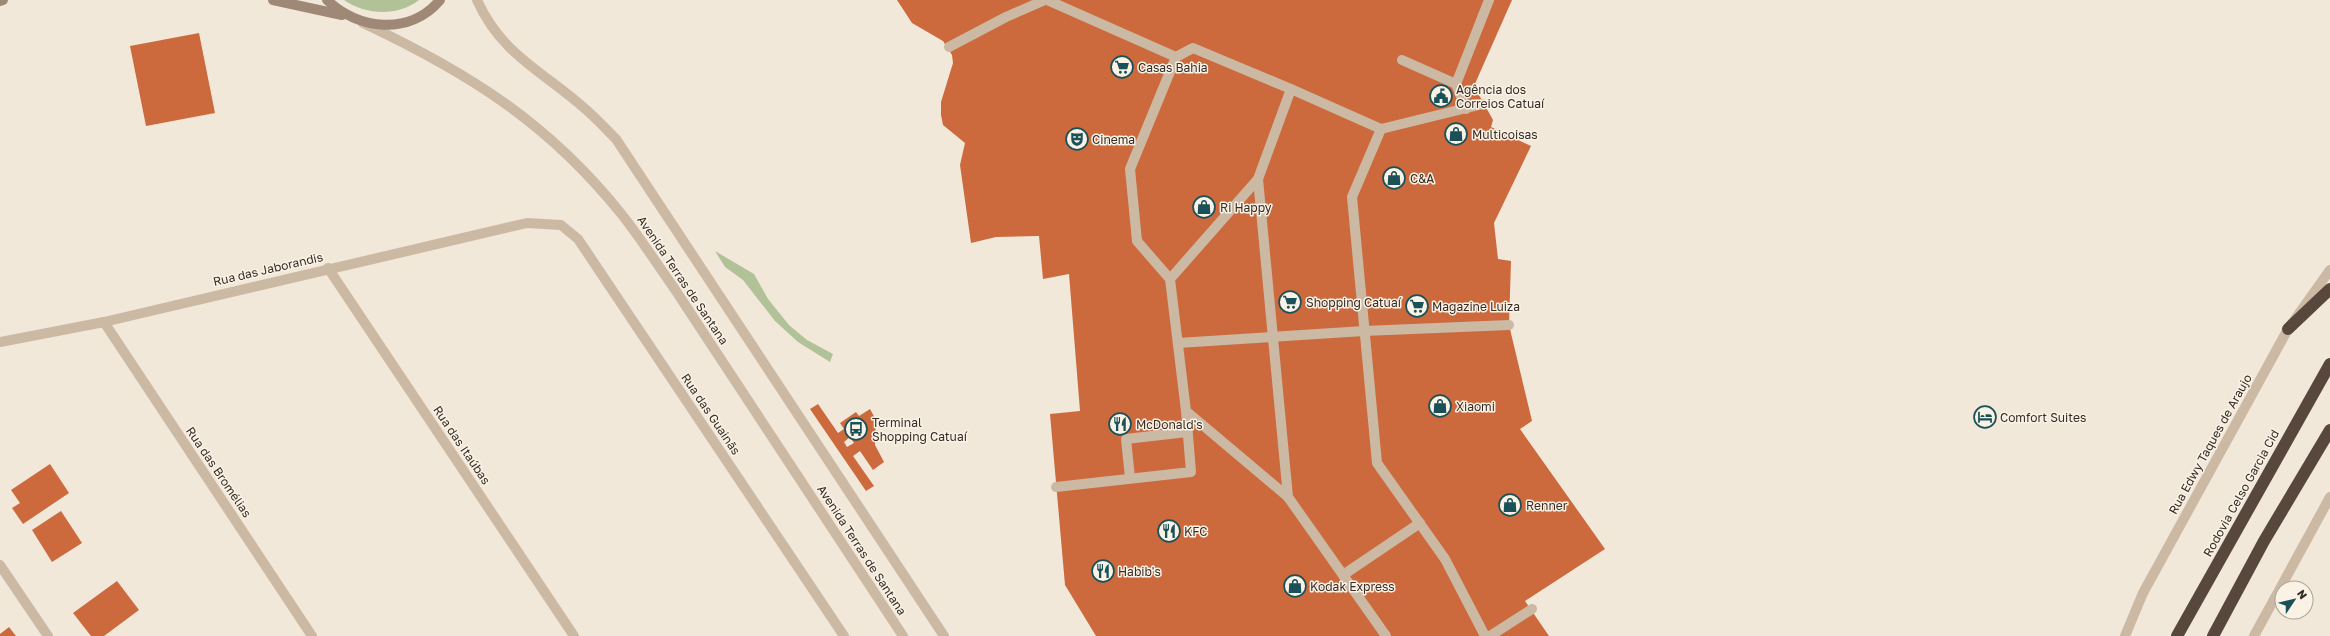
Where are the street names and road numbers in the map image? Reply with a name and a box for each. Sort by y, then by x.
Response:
street label: Avenida Terras de Santana [634,213,732,347]
street label: Rua das Jaborandis [212,249,324,289]
street label: Rua das Guainãs [678,371,744,457]
street label: Rua Edwy Taques de Araujo [2165,371,2255,517]
street label: Rua das Itaúbas [430,403,494,487]
street label: Rua das Bromélias [183,424,255,520]
street label: Rodovia Celso Garcia Cid [2200,427,2282,559]
street label: Avenida Terras de Santana [814,482,910,618]

